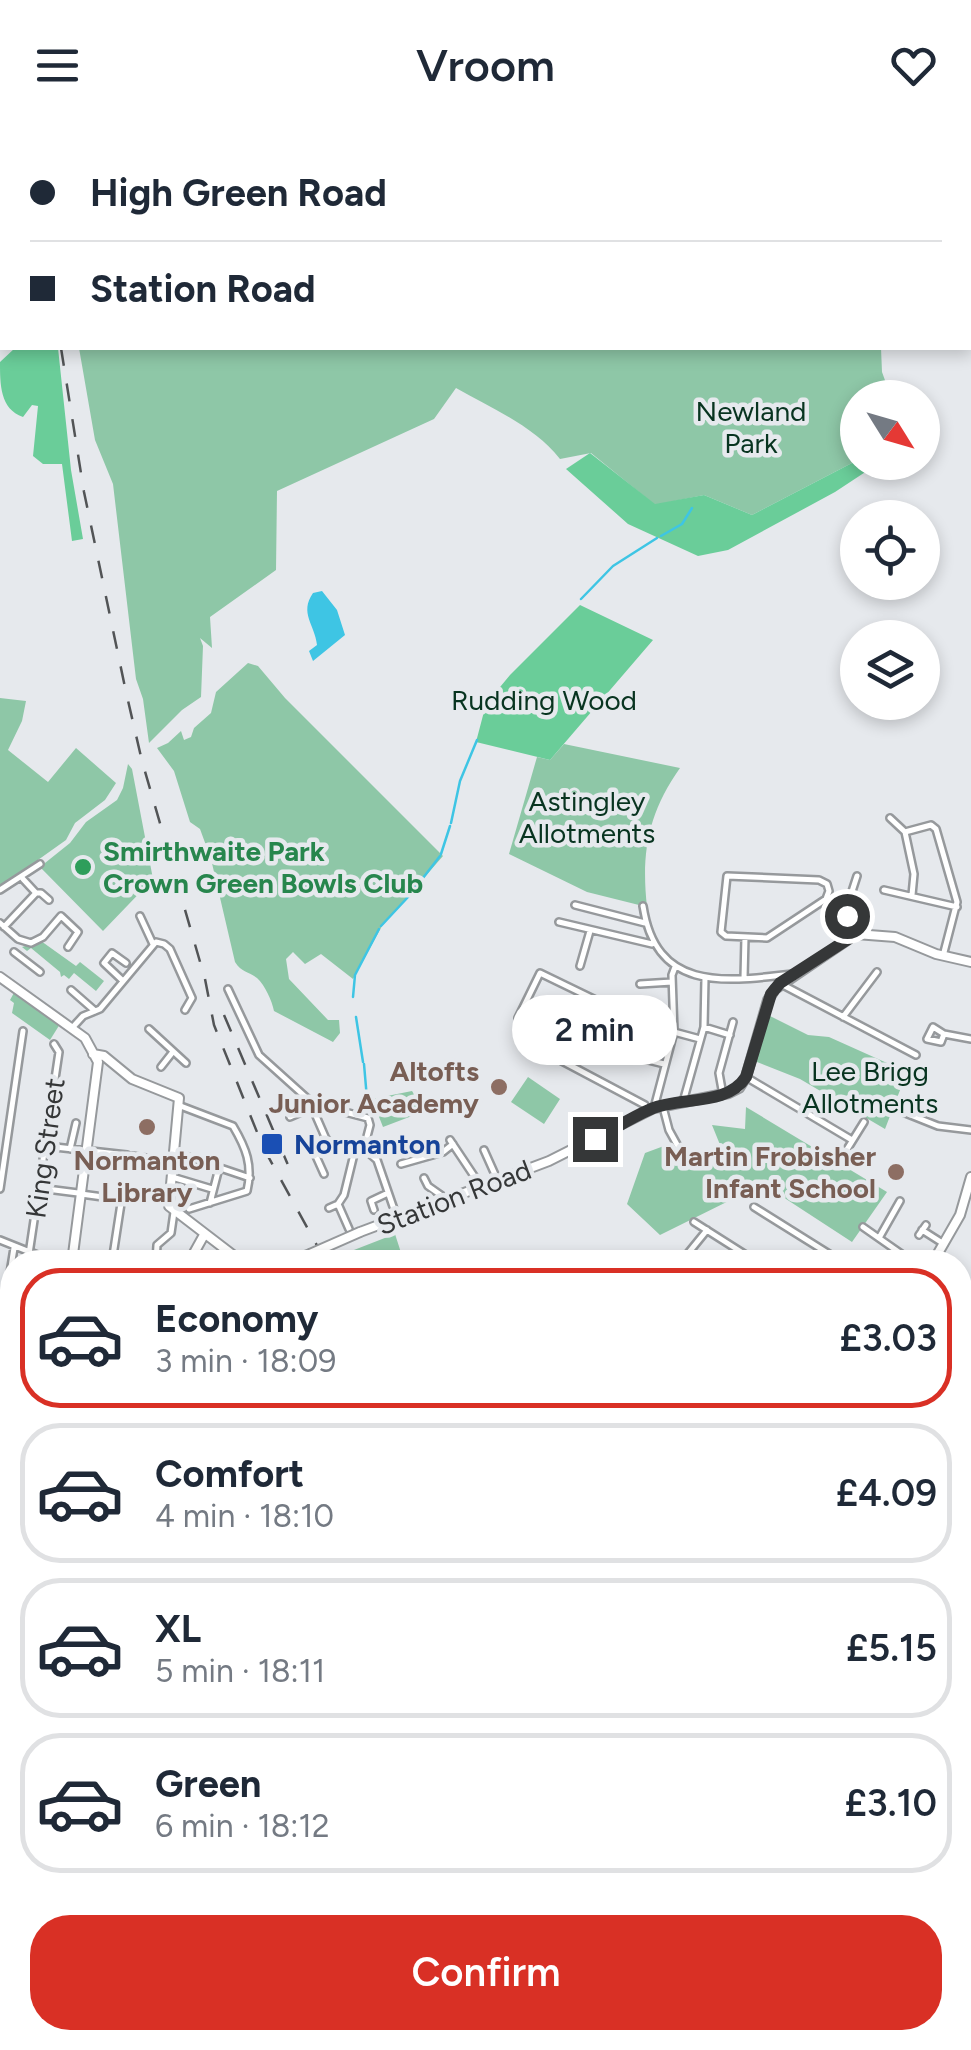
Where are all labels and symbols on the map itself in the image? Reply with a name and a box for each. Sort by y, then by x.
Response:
north arrow [840,380,940,480]
park label: Newland Park [695,394,807,460]
park label: Rudding Wood [451,683,637,717]
park label: Astingley Allotments [519,784,655,850]
place label: Smirthwaite Park Crown Green Bowls Club [103,834,423,900]
marker: Smirthwaite Park Crown Green Bowls Club [72,856,94,878]
route start [825,894,870,939]
callout: 2 min [512,994,678,1064]
place label: Altofts Junior Academy [269,1054,480,1120]
park label: Lee Brigg Allotments [802,1054,938,1120]
street label: King Street [18,1076,72,1220]
marker: Altofts Junior Academy [488,1076,510,1098]
marker: Normanton Library [136,1116,158,1138]
route end [573,1117,618,1162]
place label: Normanton [294,1127,441,1161]
marker: Normanton [259,1131,285,1157]
place label: Martin Frobisher Infant School [664,1139,876,1205]
place label: Normanton Library [74,1143,220,1209]
street label: Station Road [372,1152,536,1242]
marker: Martin Frobisher Infant School [885,1161,907,1183]

